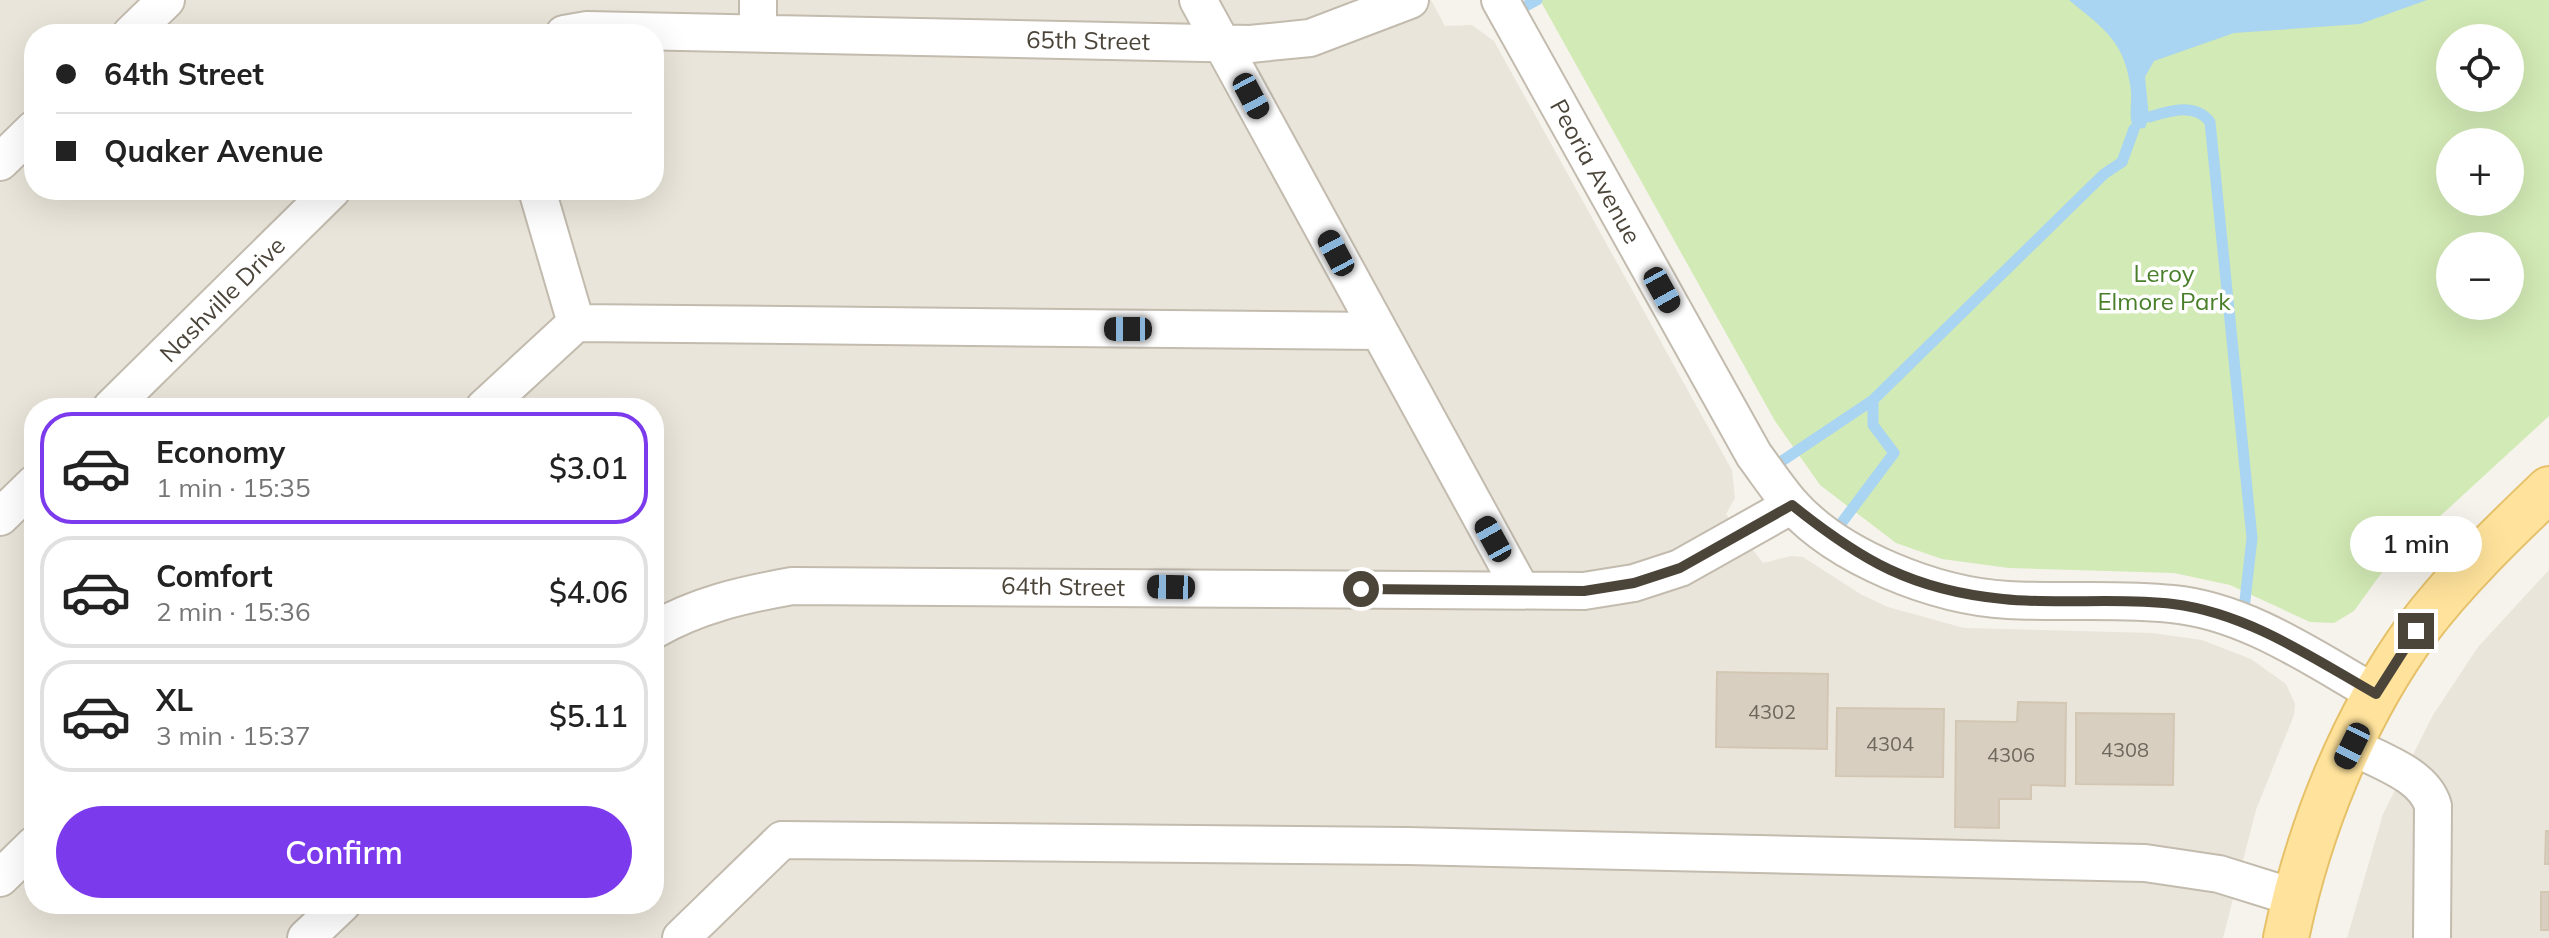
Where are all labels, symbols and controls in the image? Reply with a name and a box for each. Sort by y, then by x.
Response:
street label: 65th Street [1026,24,1150,56]
map controls [2436,24,2524,320]
button: locate [2436,24,2524,112]
text: 64th Street [104,55,264,93]
car [1229,69,1273,123]
street label: Peoria Avenue [1544,94,1648,248]
button: + [2436,128,2524,216]
text: Quaker Avenue [104,132,323,170]
car [1314,226,1358,280]
street label: Nashville Drive [153,230,291,368]
button: − [2436,232,2524,320]
park label: Leroy Elmore Park [2098,258,2231,316]
car [1640,263,1684,317]
car [1104,317,1152,341]
icon: car [60,432,132,504]
text: Economy [156,433,285,471]
text: $3.01 [549,449,628,487]
text: 1 min · 15:35 [156,471,311,504]
car [1471,512,1515,566]
callout: 1 min [2350,515,2482,571]
text: 1 min [2382,527,2450,560]
icon: car [60,556,132,628]
text: Comfort [156,557,273,595]
street label: 64th Street [1001,570,1125,602]
route start [1343,571,1379,607]
text: $4.06 [549,573,628,611]
car [1147,575,1195,599]
text: 2 min · 15:36 [156,595,311,628]
route end [2398,613,2434,649]
icon: car [60,680,132,752]
text: XL [156,681,193,719]
text: $5.11 [549,697,628,735]
house number: 4302 [1748,699,1796,724]
text: 3 min · 15:37 [156,719,311,752]
car [2331,719,2373,773]
house number: 4304 [1866,731,1914,756]
house number: 4308 [2101,737,2149,762]
house number: 4306 [1987,742,2035,767]
button: Confirm [56,806,632,898]

